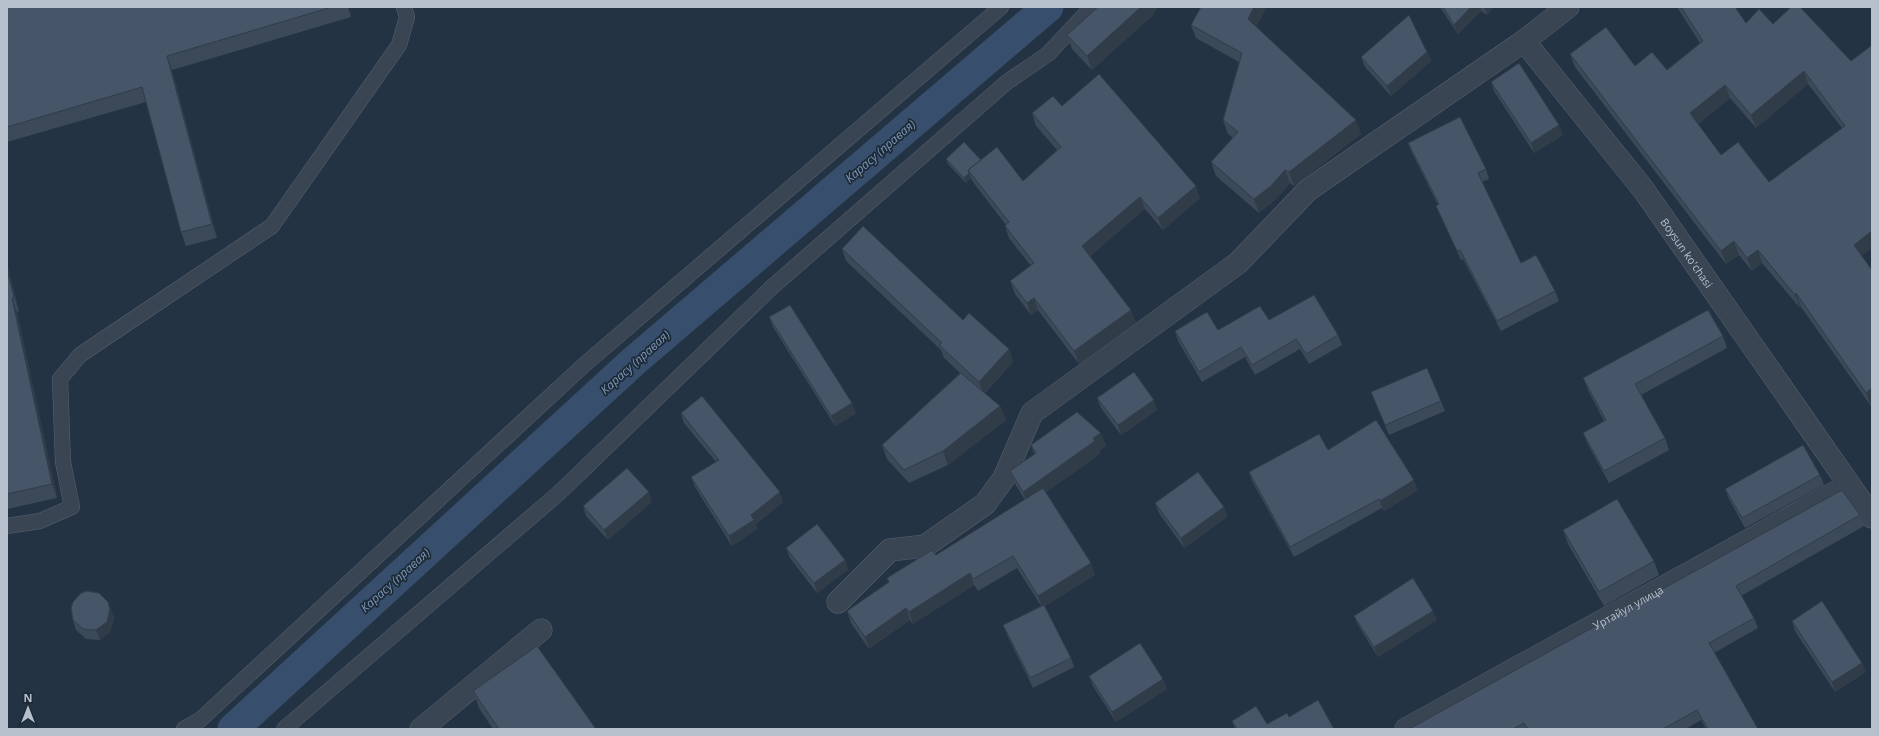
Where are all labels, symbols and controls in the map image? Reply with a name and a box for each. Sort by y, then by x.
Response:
water label: Карасу (правая) [841,116,919,186]
street label: Boysun ko'chasi [1658,215,1717,290]
water label: Карасу (правая) [596,326,674,398]
water label: Карасу (правая) [356,544,434,616]
street label: Уртайул улица [1590,581,1666,632]
north arrow [8,688,48,728]
text: N [24,690,32,705]

